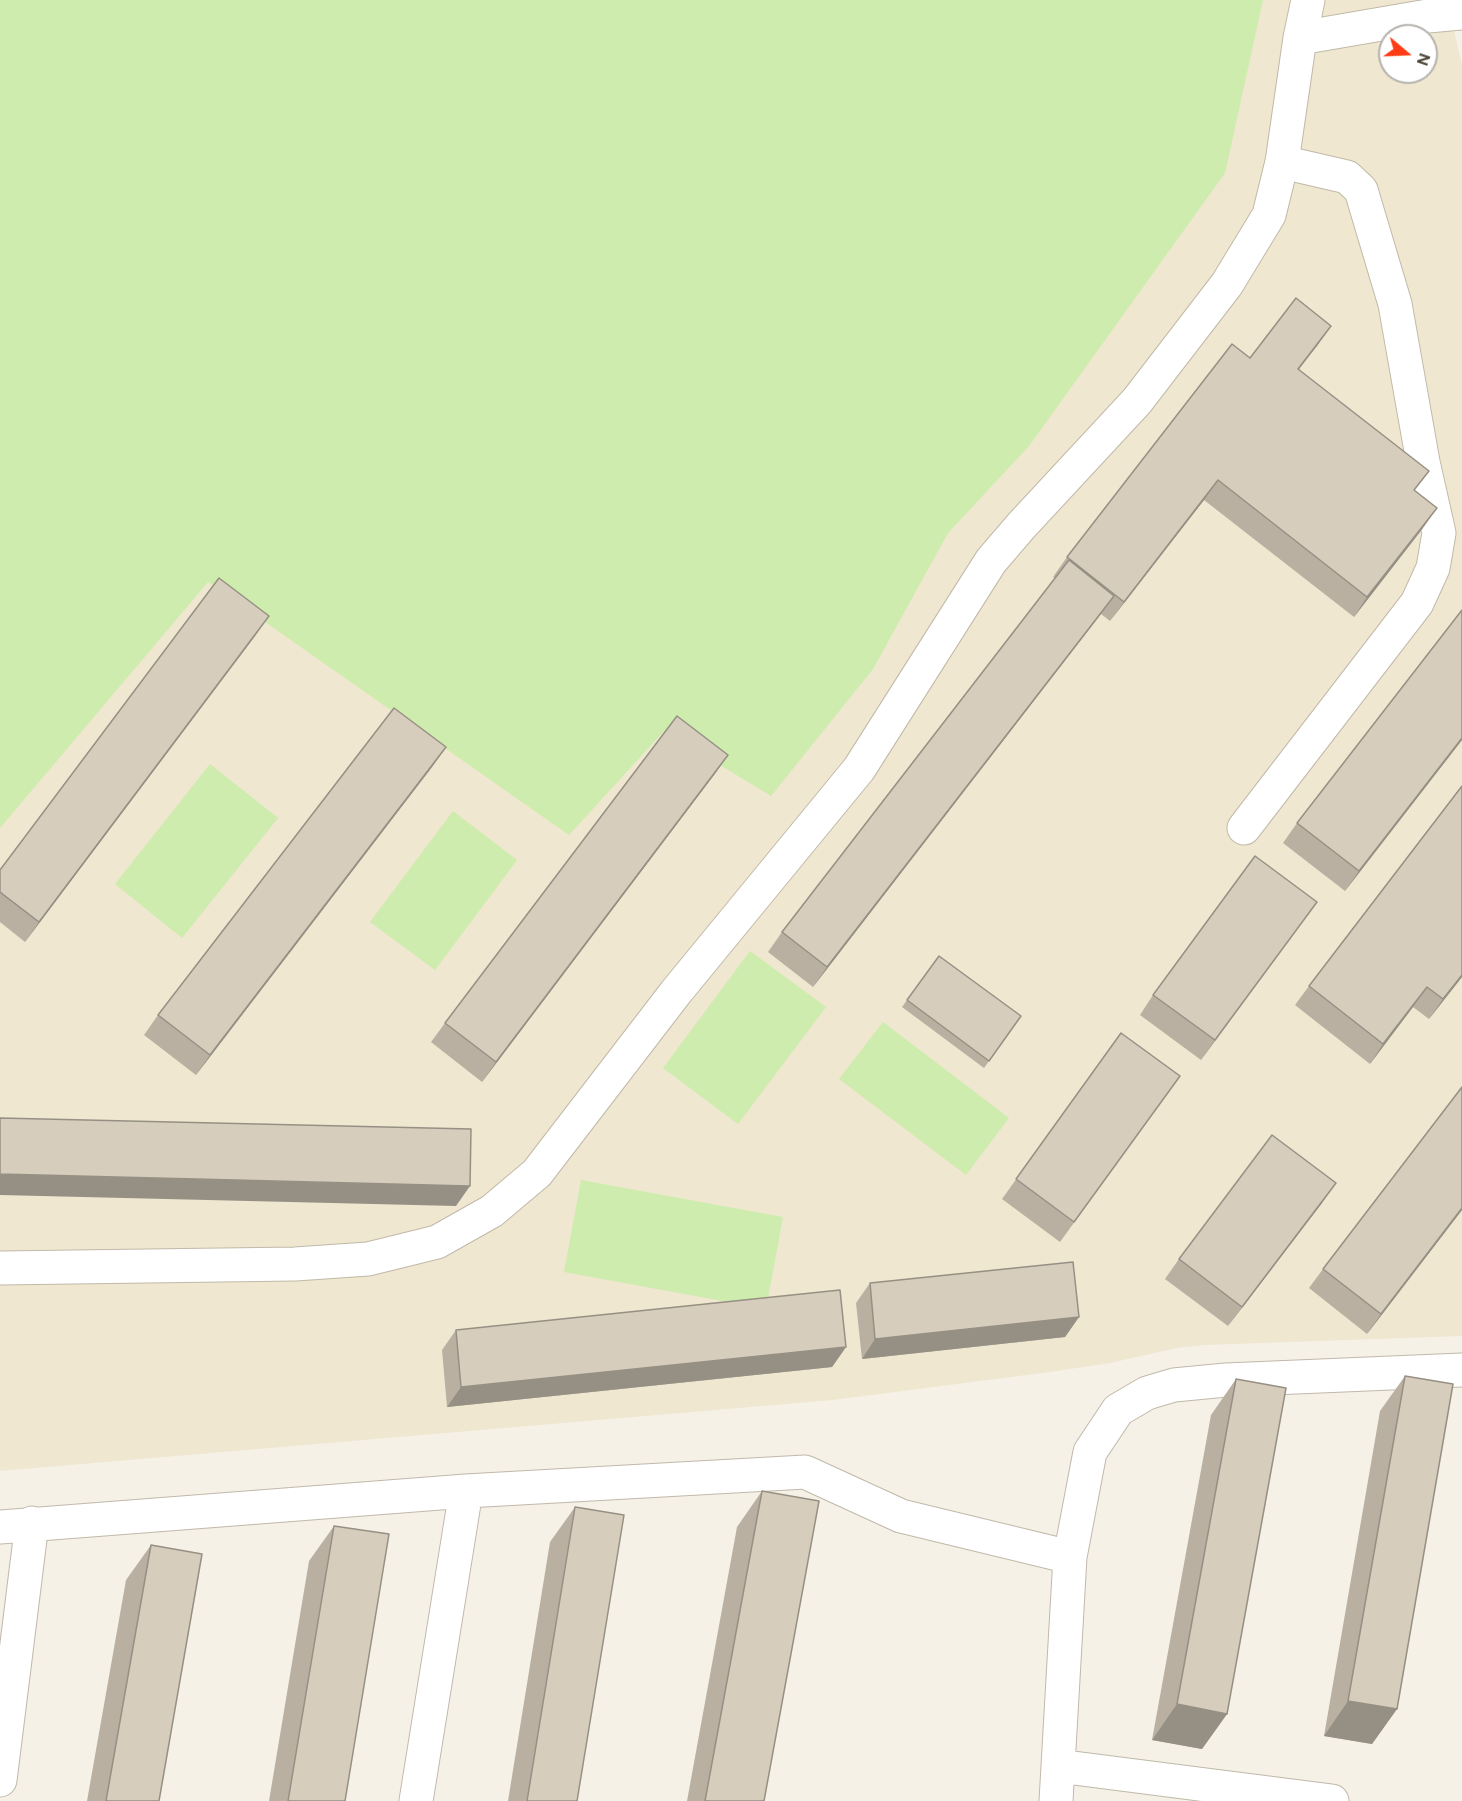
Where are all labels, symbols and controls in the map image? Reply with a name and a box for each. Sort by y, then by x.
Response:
north arrow [1378,24,1438,84]
text: N [1412,50,1435,68]

